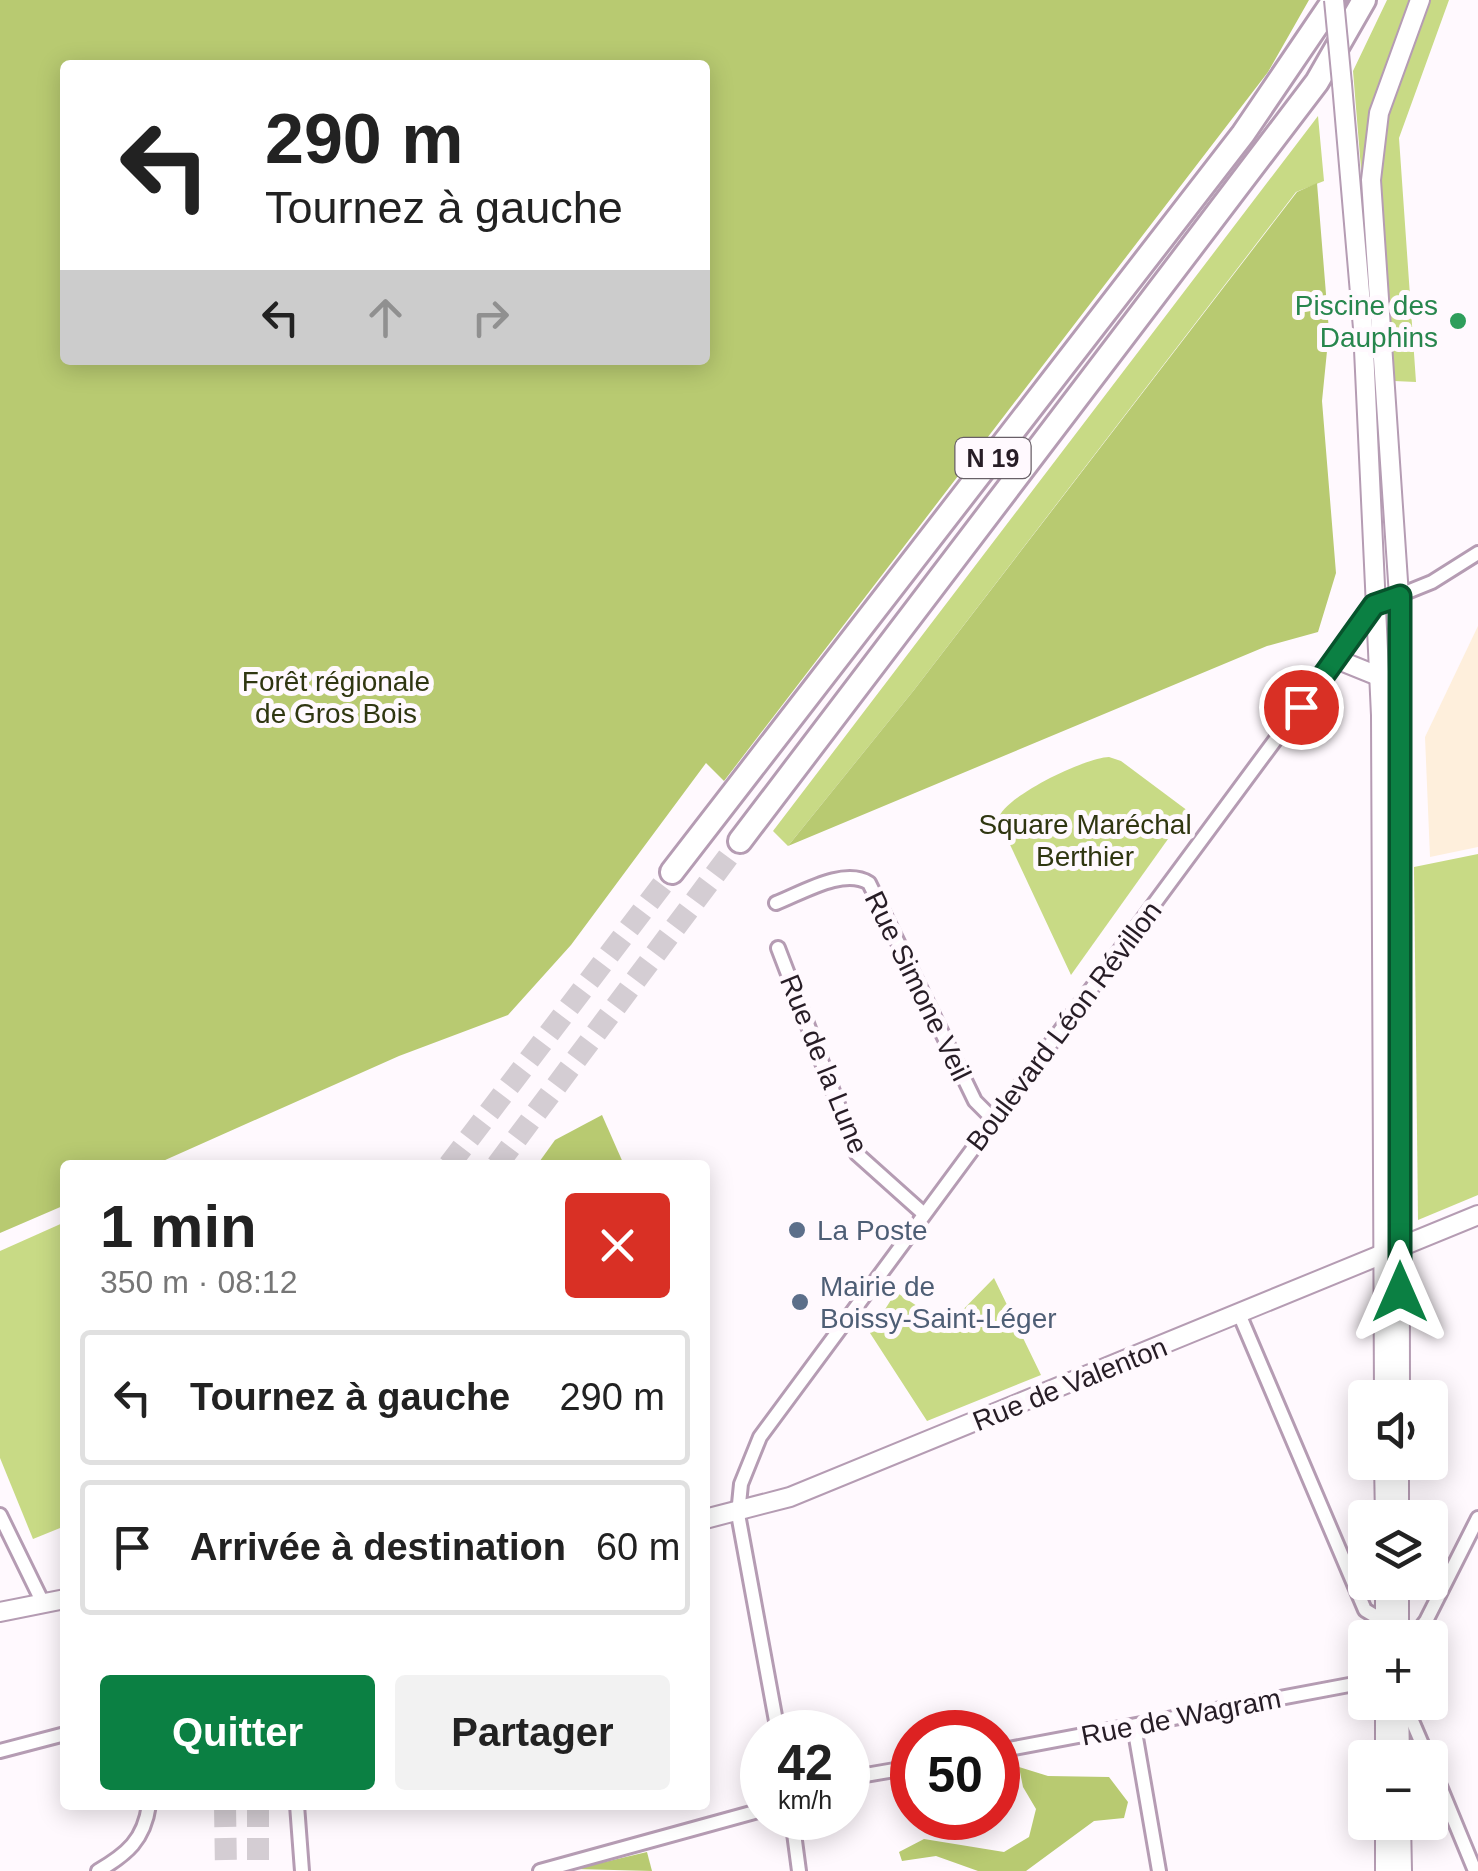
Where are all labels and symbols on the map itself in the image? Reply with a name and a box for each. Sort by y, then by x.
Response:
place label: Piscine des Dauphins [1295,290,1438,353]
marker: Piscine des Dauphins [1447,310,1469,332]
road number: N 19 [956,438,1030,478]
pin [1259,665,1344,750]
park label: Forêt régionale de Gros Bois [242,666,430,729]
park label: Square Maréchal Berthier [978,809,1192,872]
street label: Rue Simone Veil [859,886,977,1086]
street label: Boulevard Léon Révillon [960,895,1168,1157]
street label: Rue de la Lune [774,970,874,1158]
place label: La Poste [817,1215,928,1246]
marker: La Poste [786,1219,808,1241]
position arrow [1348,1240,1452,1344]
place label: Mairie de Boissy-Saint-Léger [820,1271,1057,1334]
marker: Mairie de Boissy-Saint-Léger [789,1291,811,1313]
street label: Rue de Valenton [968,1331,1172,1437]
street label: Rue de Wagram [1078,1682,1284,1752]
speed limit sign: 50 [890,1710,1020,1840]

